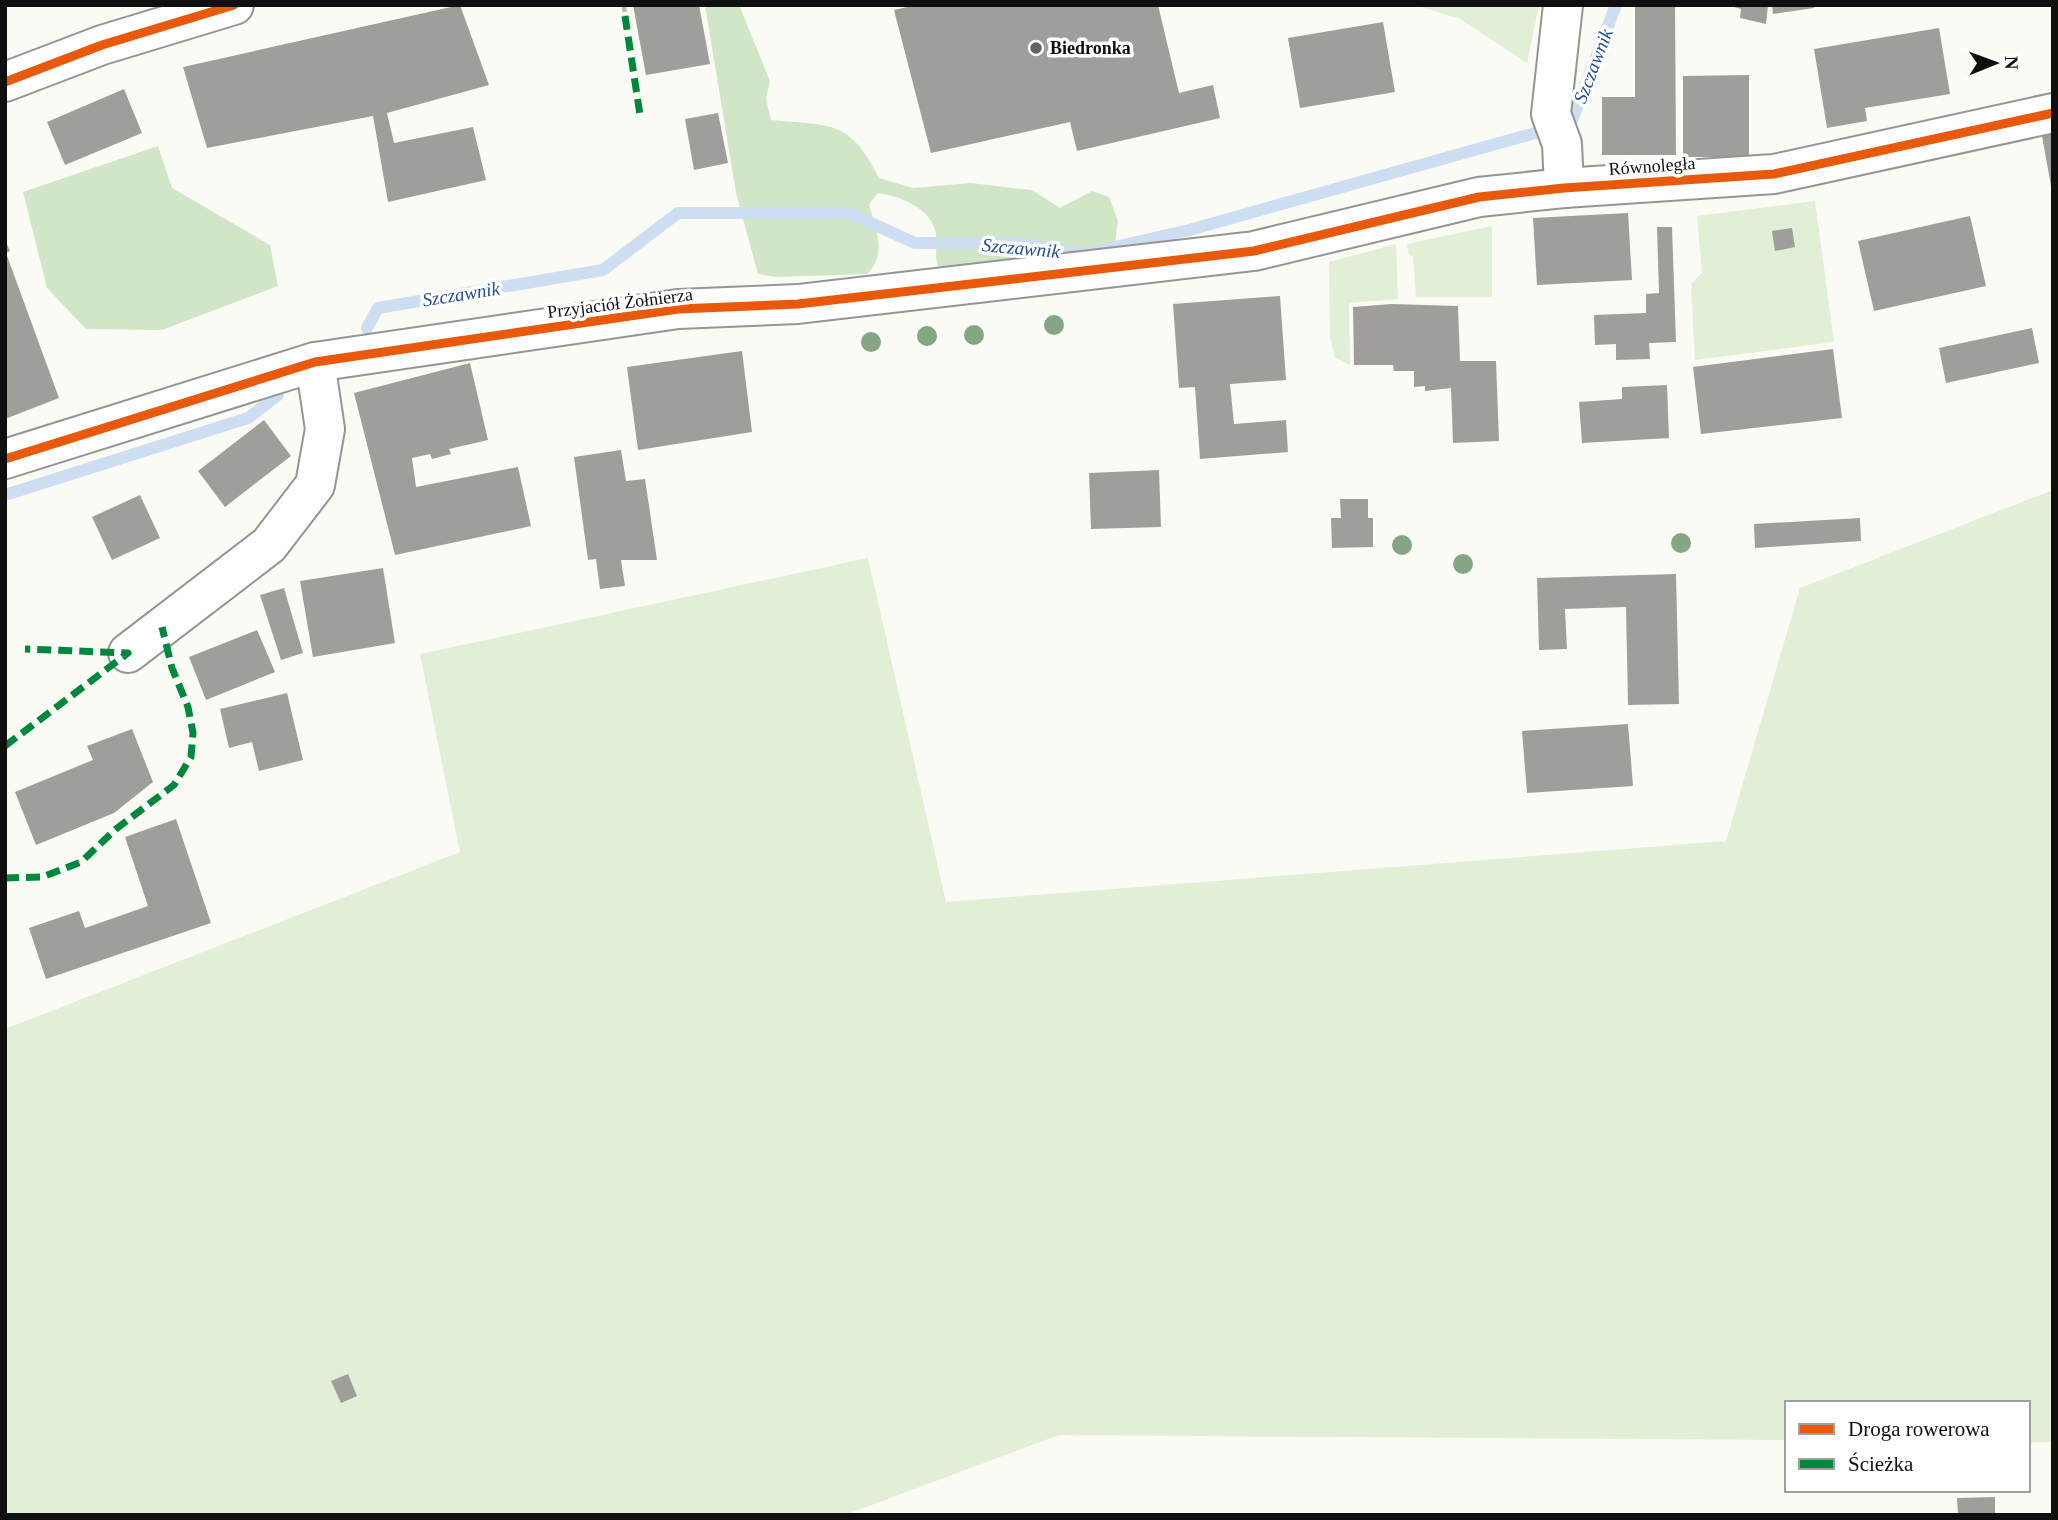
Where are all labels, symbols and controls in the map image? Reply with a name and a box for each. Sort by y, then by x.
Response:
water label: Szczawnik [1569,25,1617,106]
north arrow [1960,28,2030,98]
place label: Biedronka [1050,38,1131,58]
marker: Biedronka [1028,40,1044,56]
text: N [2001,56,2022,70]
street label: Równoległa [1608,153,1696,179]
water label: Szczawnik [981,234,1061,262]
water label: Szczawnik [421,277,502,310]
street label: Przyjaciół Żołnierza [546,284,694,322]
legend [1785,1401,2030,1492]
text: Droga rowerowa [1848,1417,1990,1441]
text: Ścieżka [1848,1452,1914,1476]

